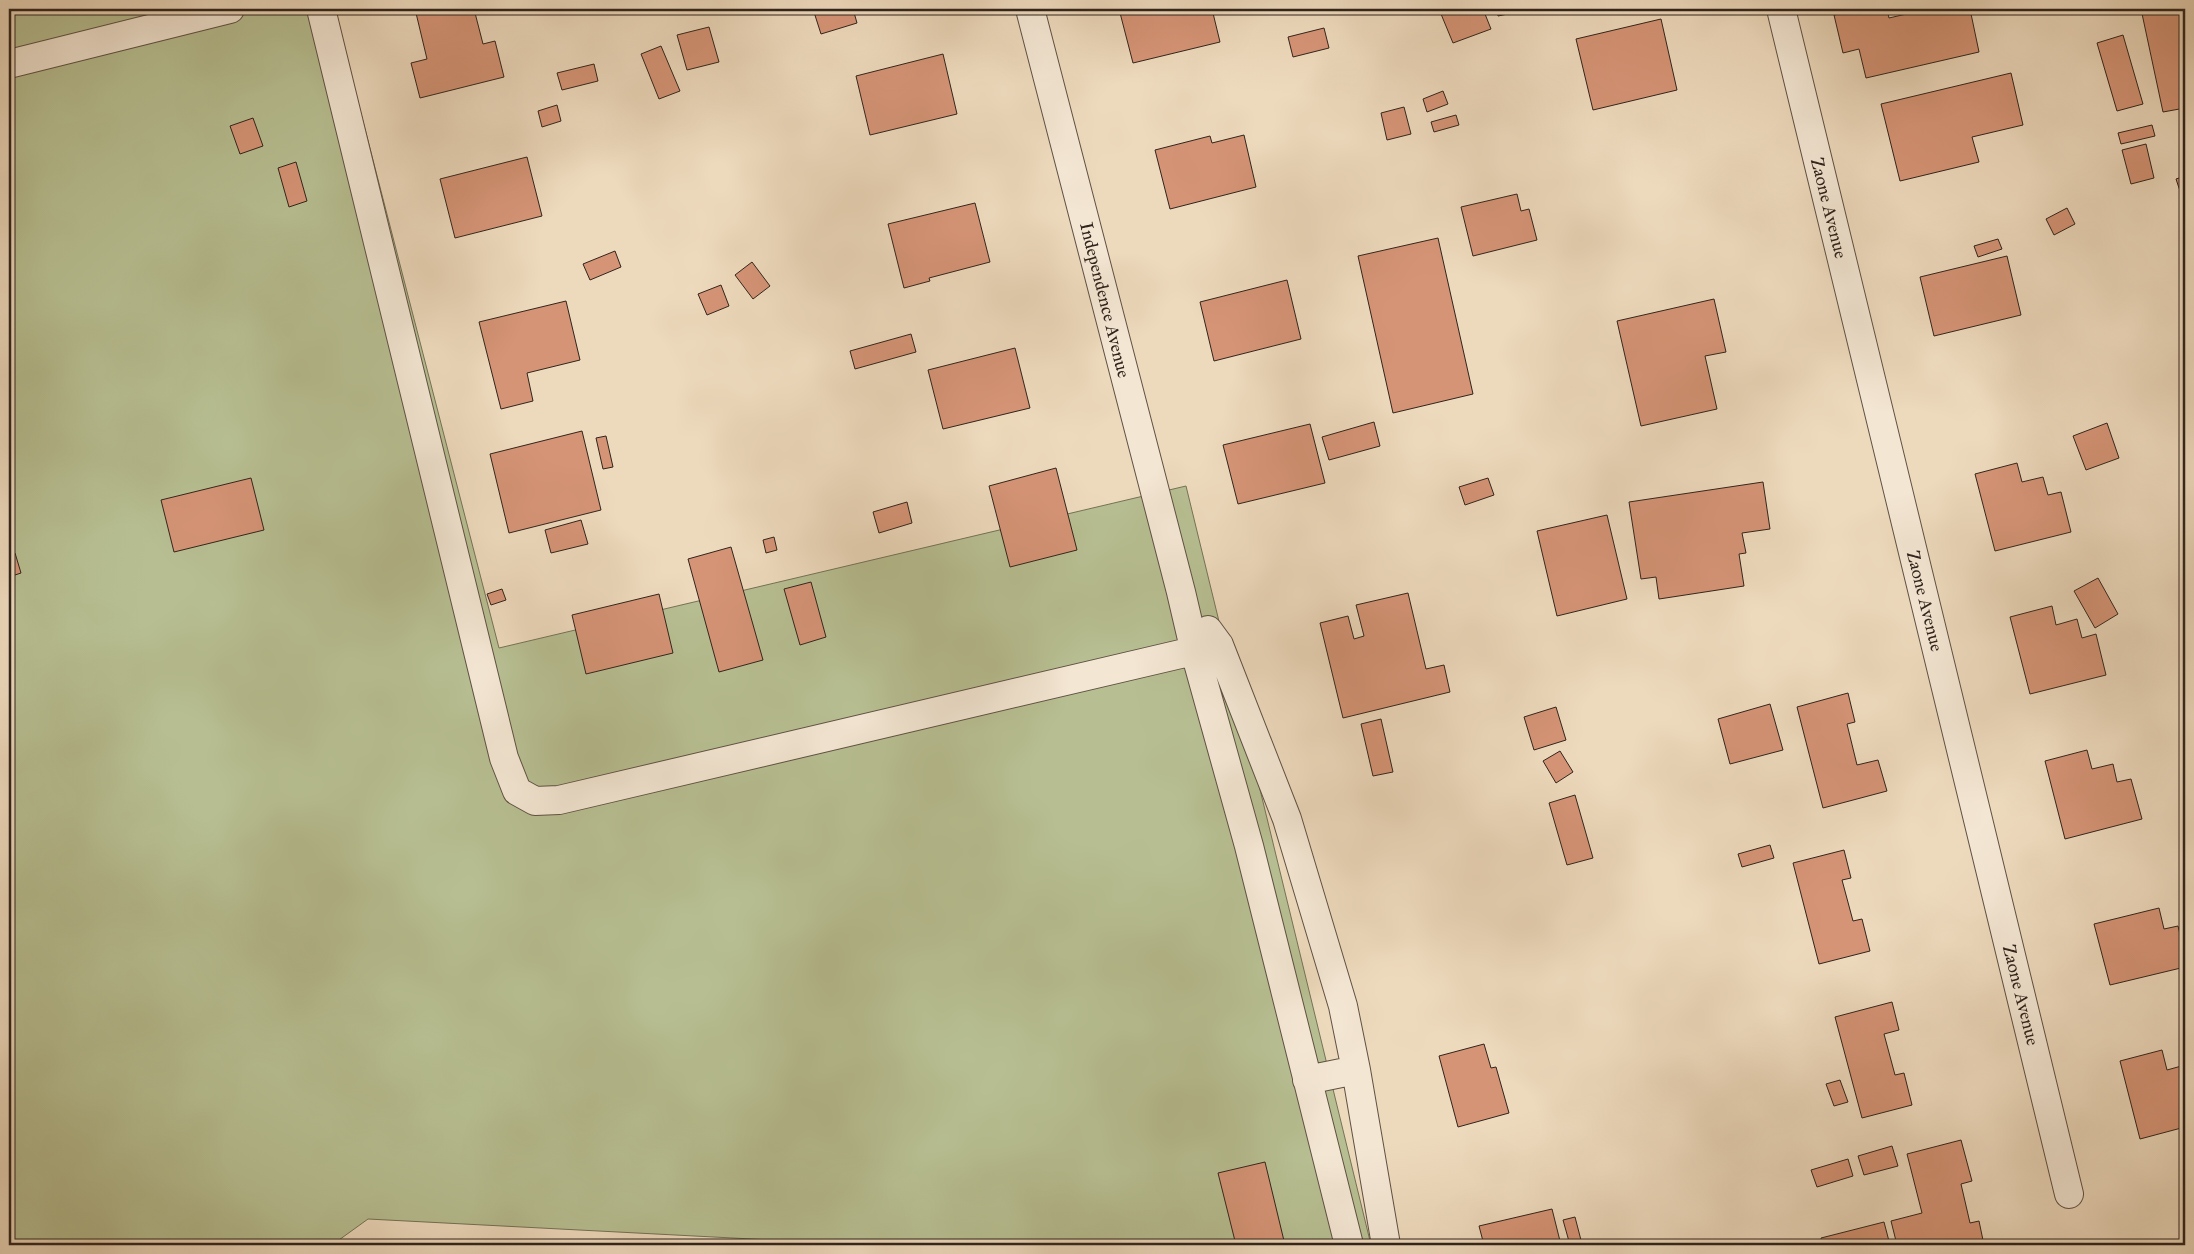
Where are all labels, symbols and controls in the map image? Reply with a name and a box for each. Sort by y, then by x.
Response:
street label: Zaone Avenue [1806,155,1852,261]
street label: Independence Avenue [1075,220,1135,380]
street label: Zaone Avenue [1902,548,1948,654]
street label: Zaone Avenue [1998,942,2044,1048]

